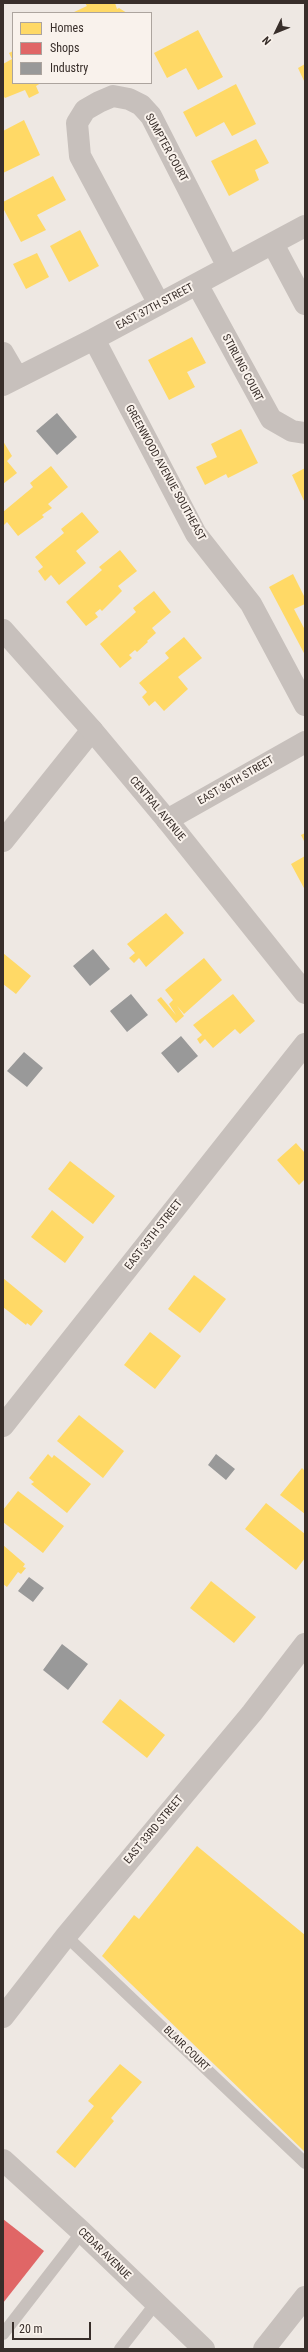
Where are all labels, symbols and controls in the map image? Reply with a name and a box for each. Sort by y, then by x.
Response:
legend [12,12,152,84]
north arrow [256,12,296,52]
text: Homes [50,21,84,35]
text: N [260,34,274,47]
text: Shops [50,41,79,55]
text: Industry [50,61,88,75]
street label: SUMPTER COURT [142,112,190,184]
street label: EAST 37TH STREET [114,281,196,333]
street label: STIRLING COURT [219,332,265,404]
street label: GREENWOOD AVENUE SOUTHEAST [122,403,208,543]
street label: EAST 36TH STREET [196,754,276,808]
street label: CENTRAL AVENUE [126,774,188,844]
street label: EAST 35TH STREET [122,1197,186,1273]
street label: EAST 33RD STREET [122,1793,186,1867]
street label: BLAIR COURT [160,2024,212,2074]
street label: CEDAR AVENUE [75,2225,133,2283]
scale bar [14,2314,93,2340]
text: 20 m [19,2322,43,2336]

